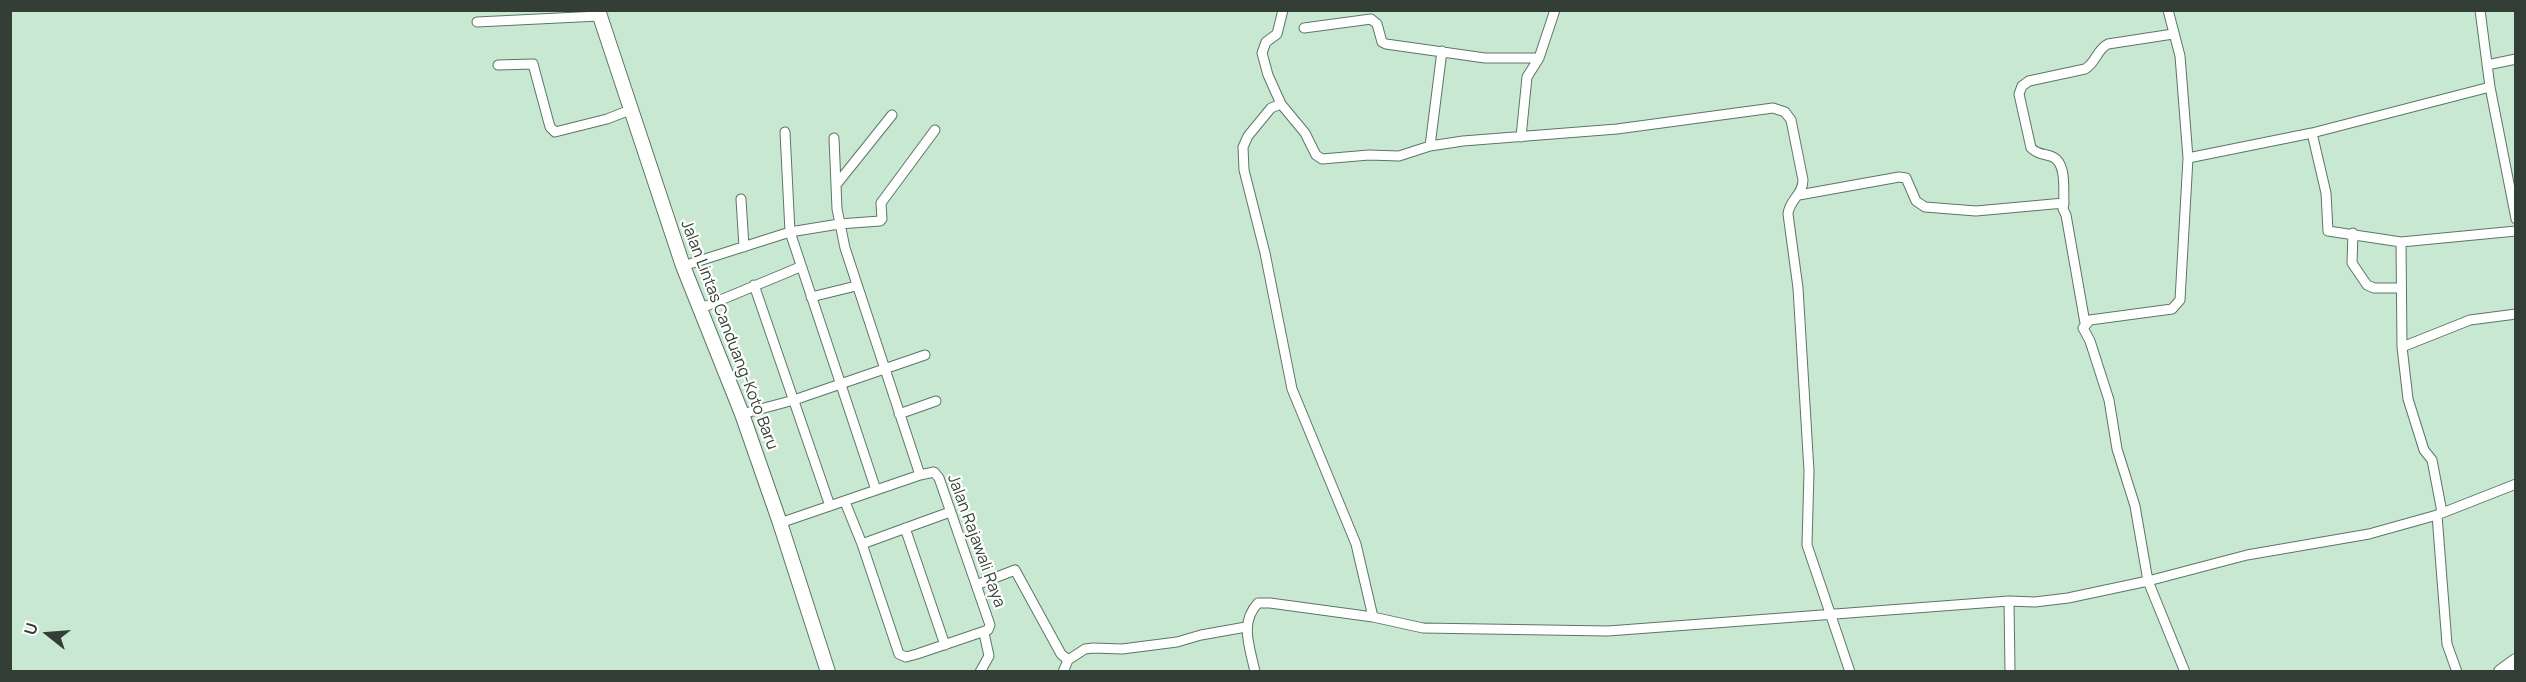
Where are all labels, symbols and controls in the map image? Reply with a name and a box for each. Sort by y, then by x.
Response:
street label: Jalan Lintas Canduang-Koto Baru [676,218,782,452]
street label: Jalan Rajawali Raya [943,472,1009,610]
north arrow [18,604,78,664]
text: U [19,620,43,637]

